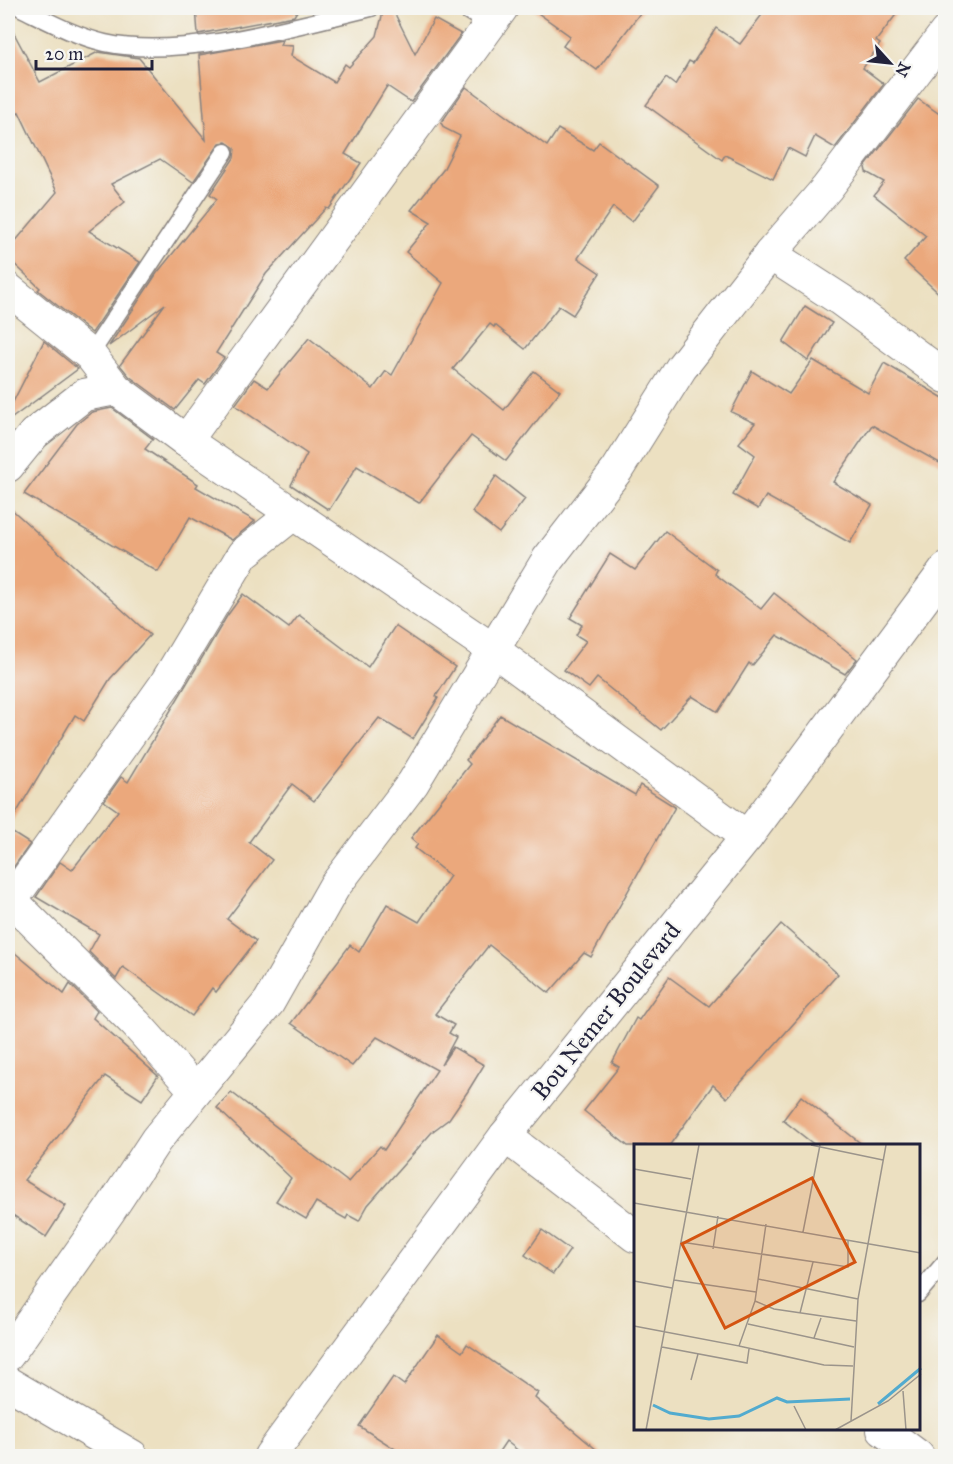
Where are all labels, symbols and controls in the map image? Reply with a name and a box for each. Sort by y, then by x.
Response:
scale bar [36,33,152,71]
north arrow [860,33,920,93]
text: 20 m [45,43,83,65]
text: N [891,59,914,80]
street label: Bou Nemer Boulevard [525,916,687,1106]
inset map [634,1144,920,1431]

